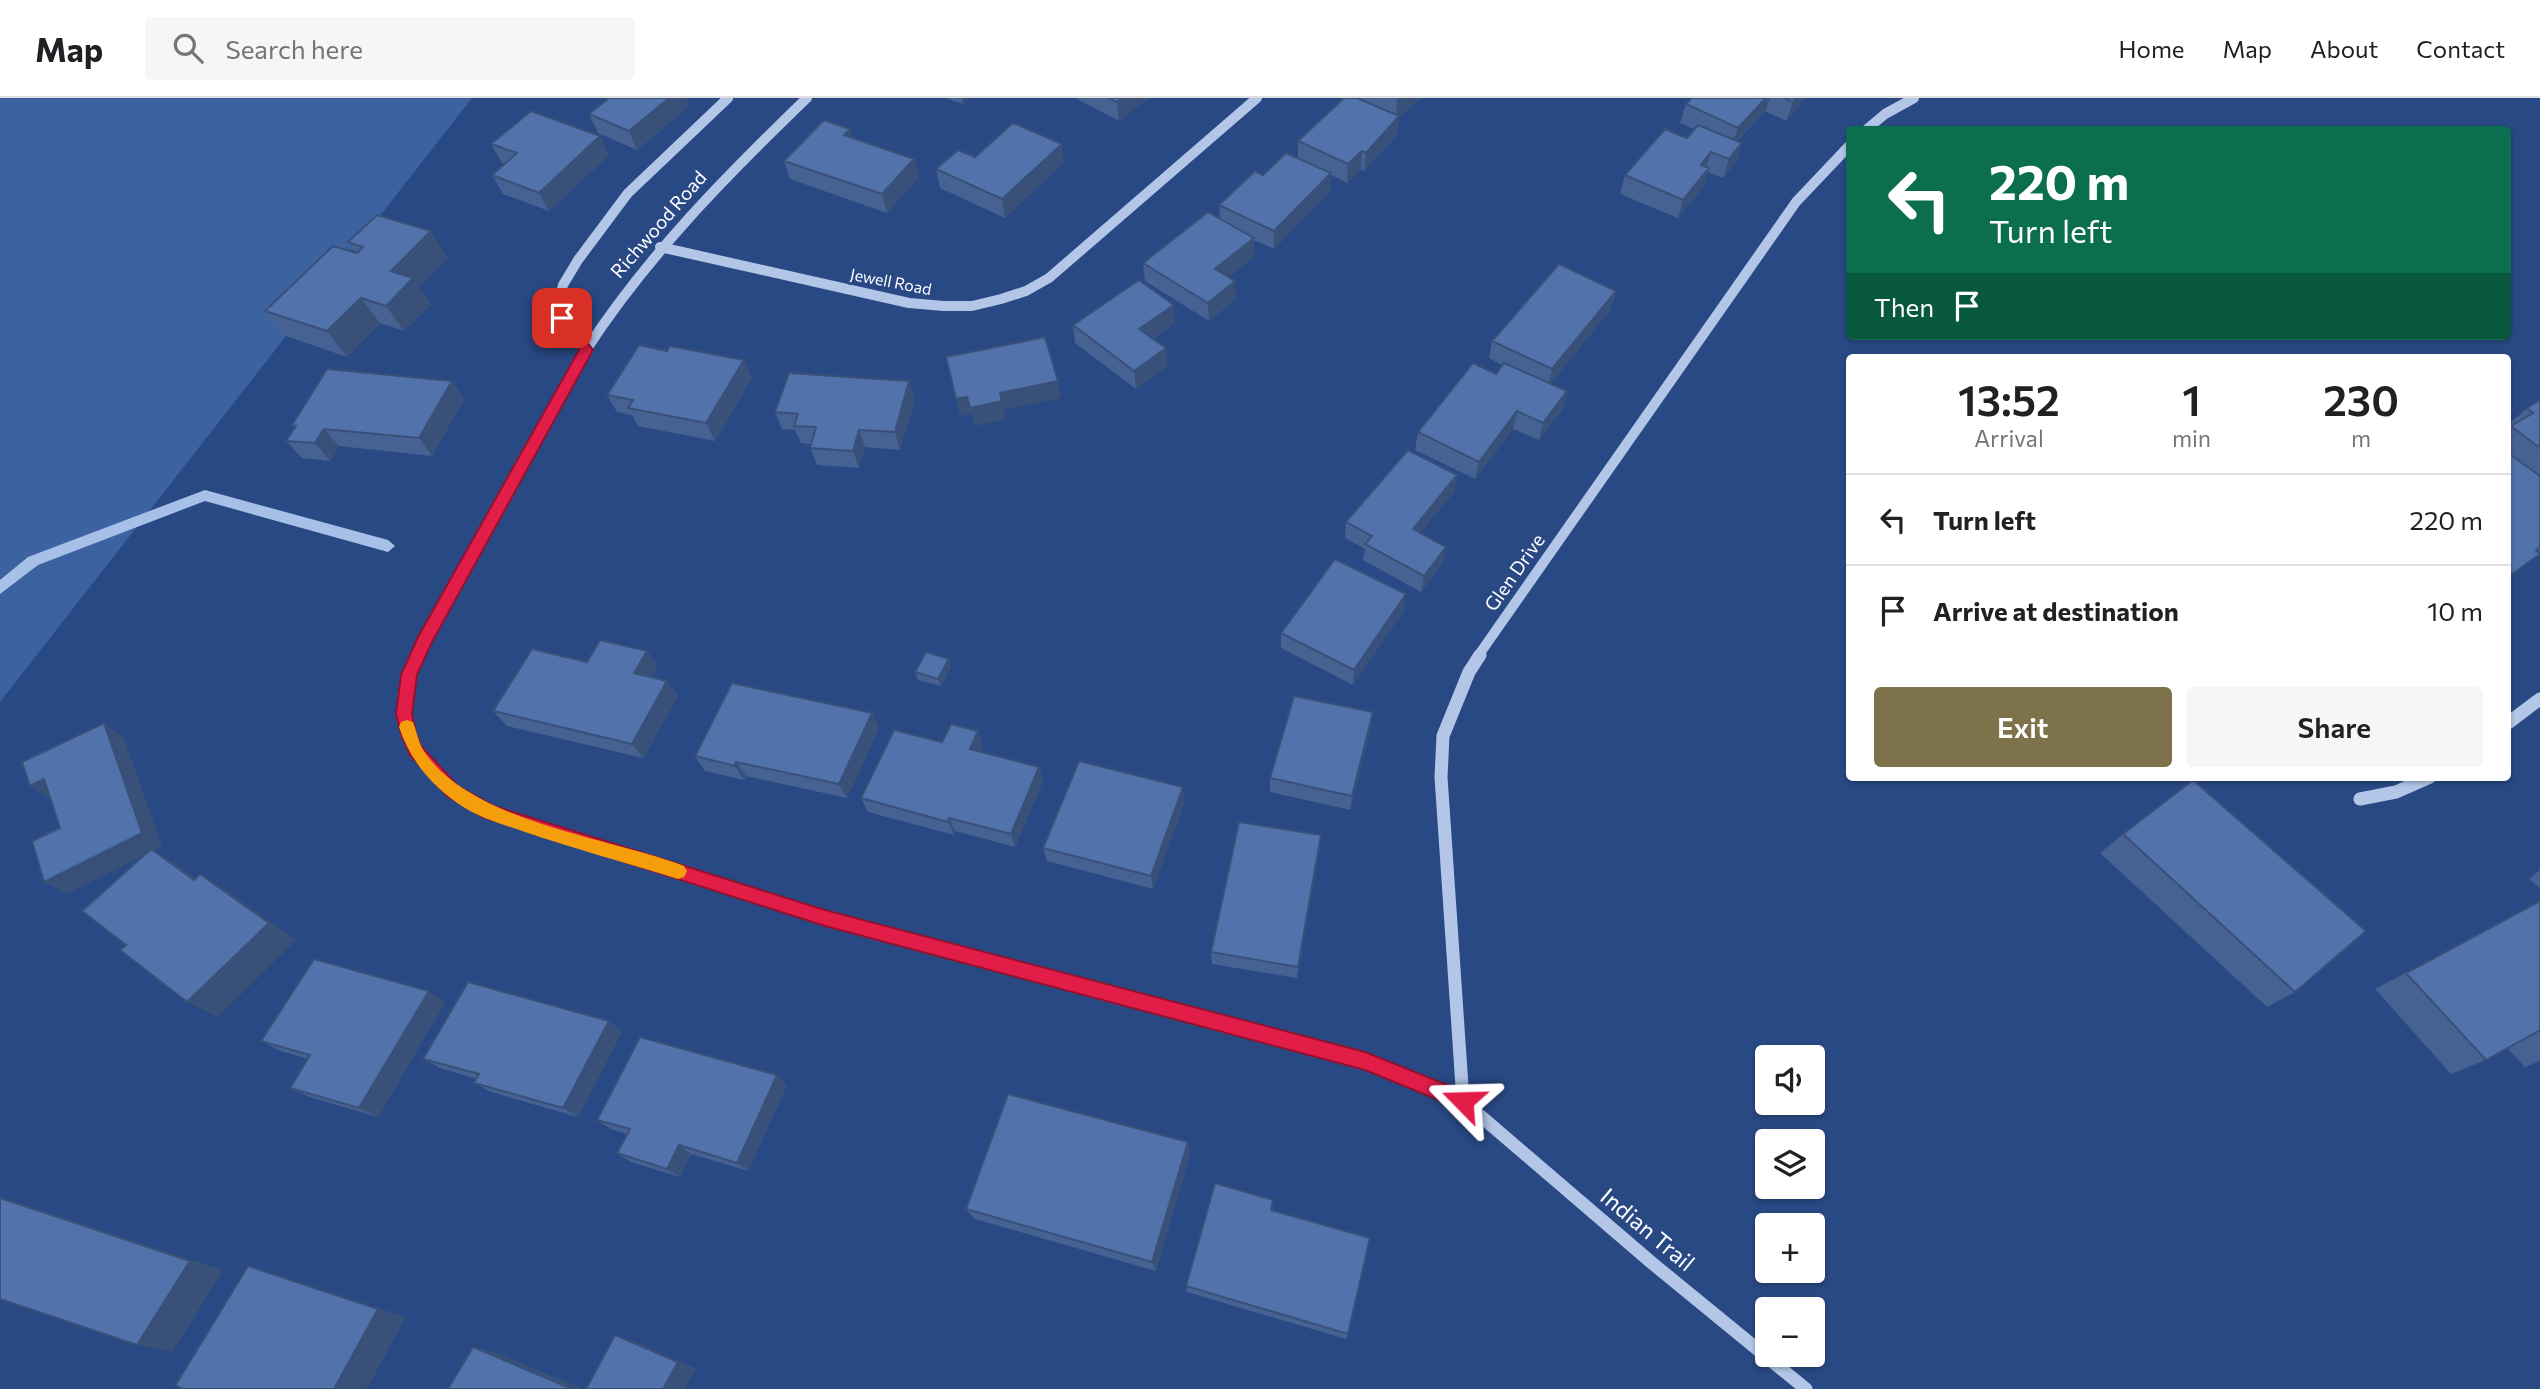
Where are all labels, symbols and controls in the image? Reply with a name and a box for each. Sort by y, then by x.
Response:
search box [145,17,635,80]
text: Map [35,28,103,69]
icon: search [169,29,207,67]
text: Search here [225,33,363,64]
text: Home [2119,34,2185,63]
text: Map [2223,34,2272,63]
text: About [2310,34,2378,63]
text: Contact [2416,34,2505,63]
text: 220 m [1989,150,2129,210]
icon: left [1874,154,1965,245]
street label: Richwood Road [605,166,711,282]
text: Turn left [1989,210,2113,250]
street label: Jewell Road [849,264,933,298]
icon: arrive [1948,287,1986,325]
pin [532,288,592,348]
text: Then [1874,291,1934,322]
icon: arrive [543,299,581,337]
text: 13:52 [1958,373,2060,425]
text: 1 [2182,373,2201,425]
text: 230 [2323,373,2399,425]
text: Arrival [1974,424,2044,452]
text: min [2172,424,2211,452]
text: m [2351,424,2371,452]
icon: left [1874,501,1912,539]
text: Turn left [1933,504,2036,535]
text: 220 m [2410,504,2483,535]
street label: Glen Drive [1479,529,1549,615]
icon: arrive [1874,592,1912,630]
text: Arrive at destination [1933,595,2179,626]
text: 10 m [2427,595,2483,626]
button: Exit [1874,687,2172,767]
button: Share [2186,687,2483,767]
map controls [1755,1045,1825,1367]
button: sound [1755,1045,1825,1115]
position arrow [1426,1064,1500,1138]
button: layers [1755,1129,1825,1199]
street label: Indian Trail [1595,1182,1701,1276]
button: + [1755,1213,1825,1283]
button: − [1755,1297,1825,1367]

